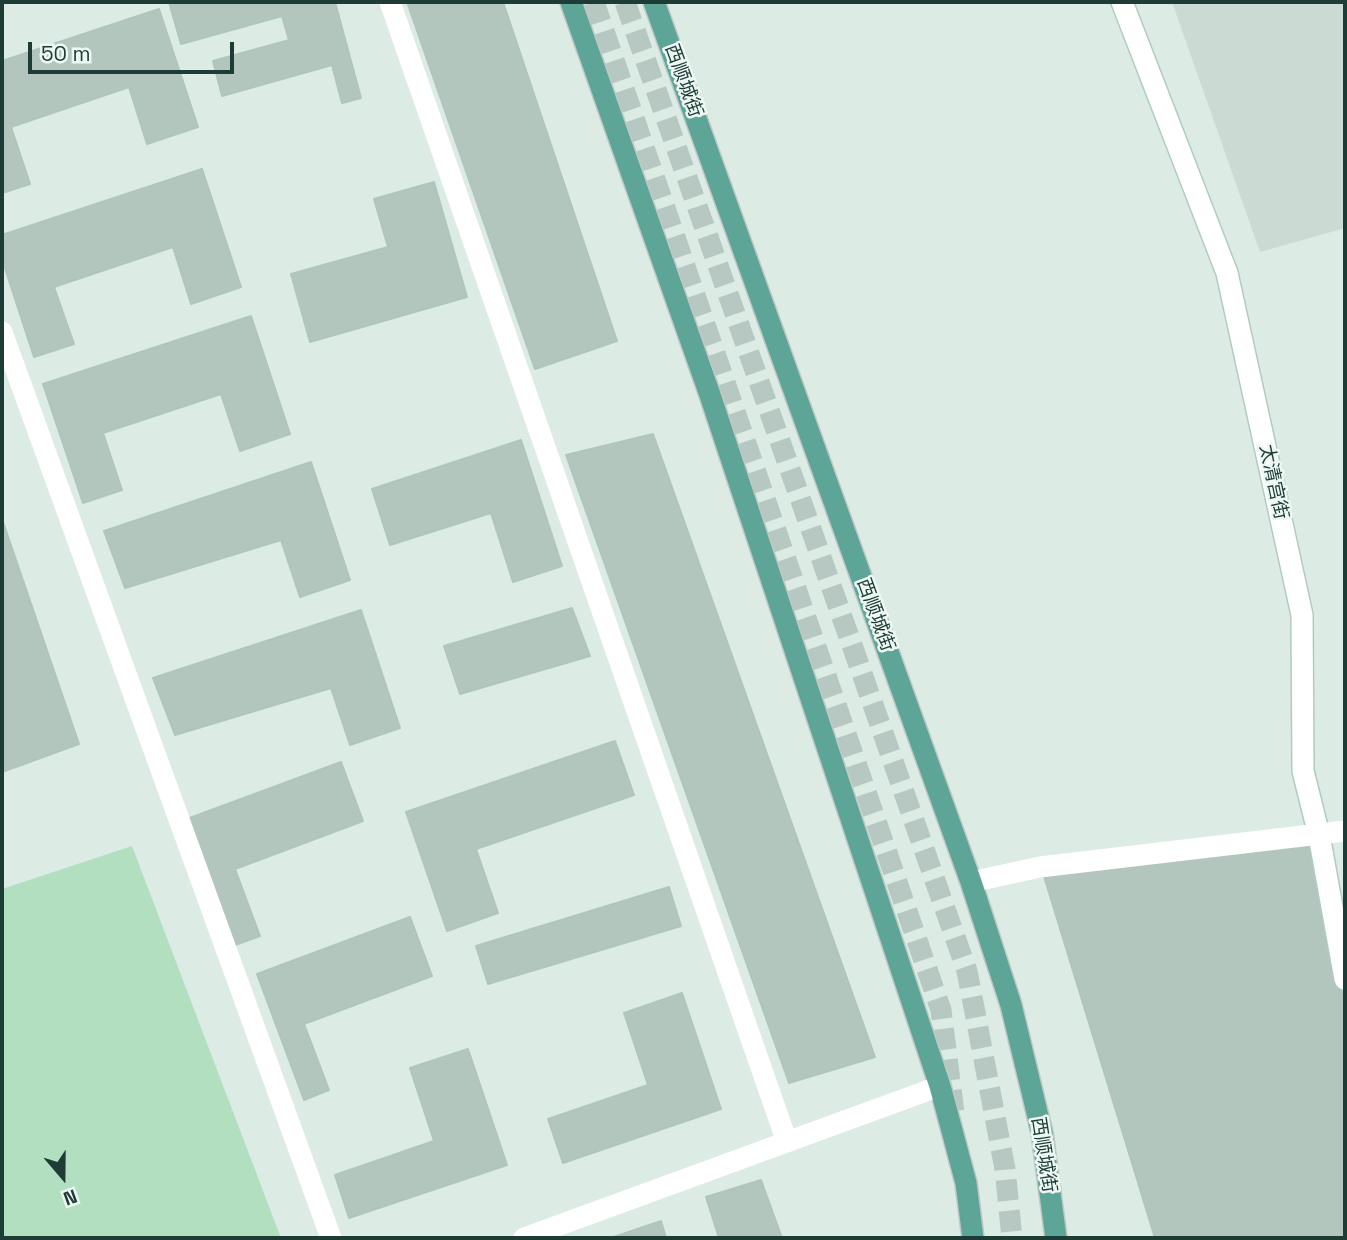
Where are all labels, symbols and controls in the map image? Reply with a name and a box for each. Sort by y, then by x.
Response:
scale bar [32,28,238,72]
text: 50 m [41,40,91,67]
street label: 西顺城街 [659,41,707,121]
street label: 太清宫街 [1254,442,1292,522]
street label: 西顺城街 [851,575,899,655]
street label: 西顺城街 [1026,1116,1060,1194]
north arrow [28,1142,98,1212]
text: N [60,1183,81,1211]

